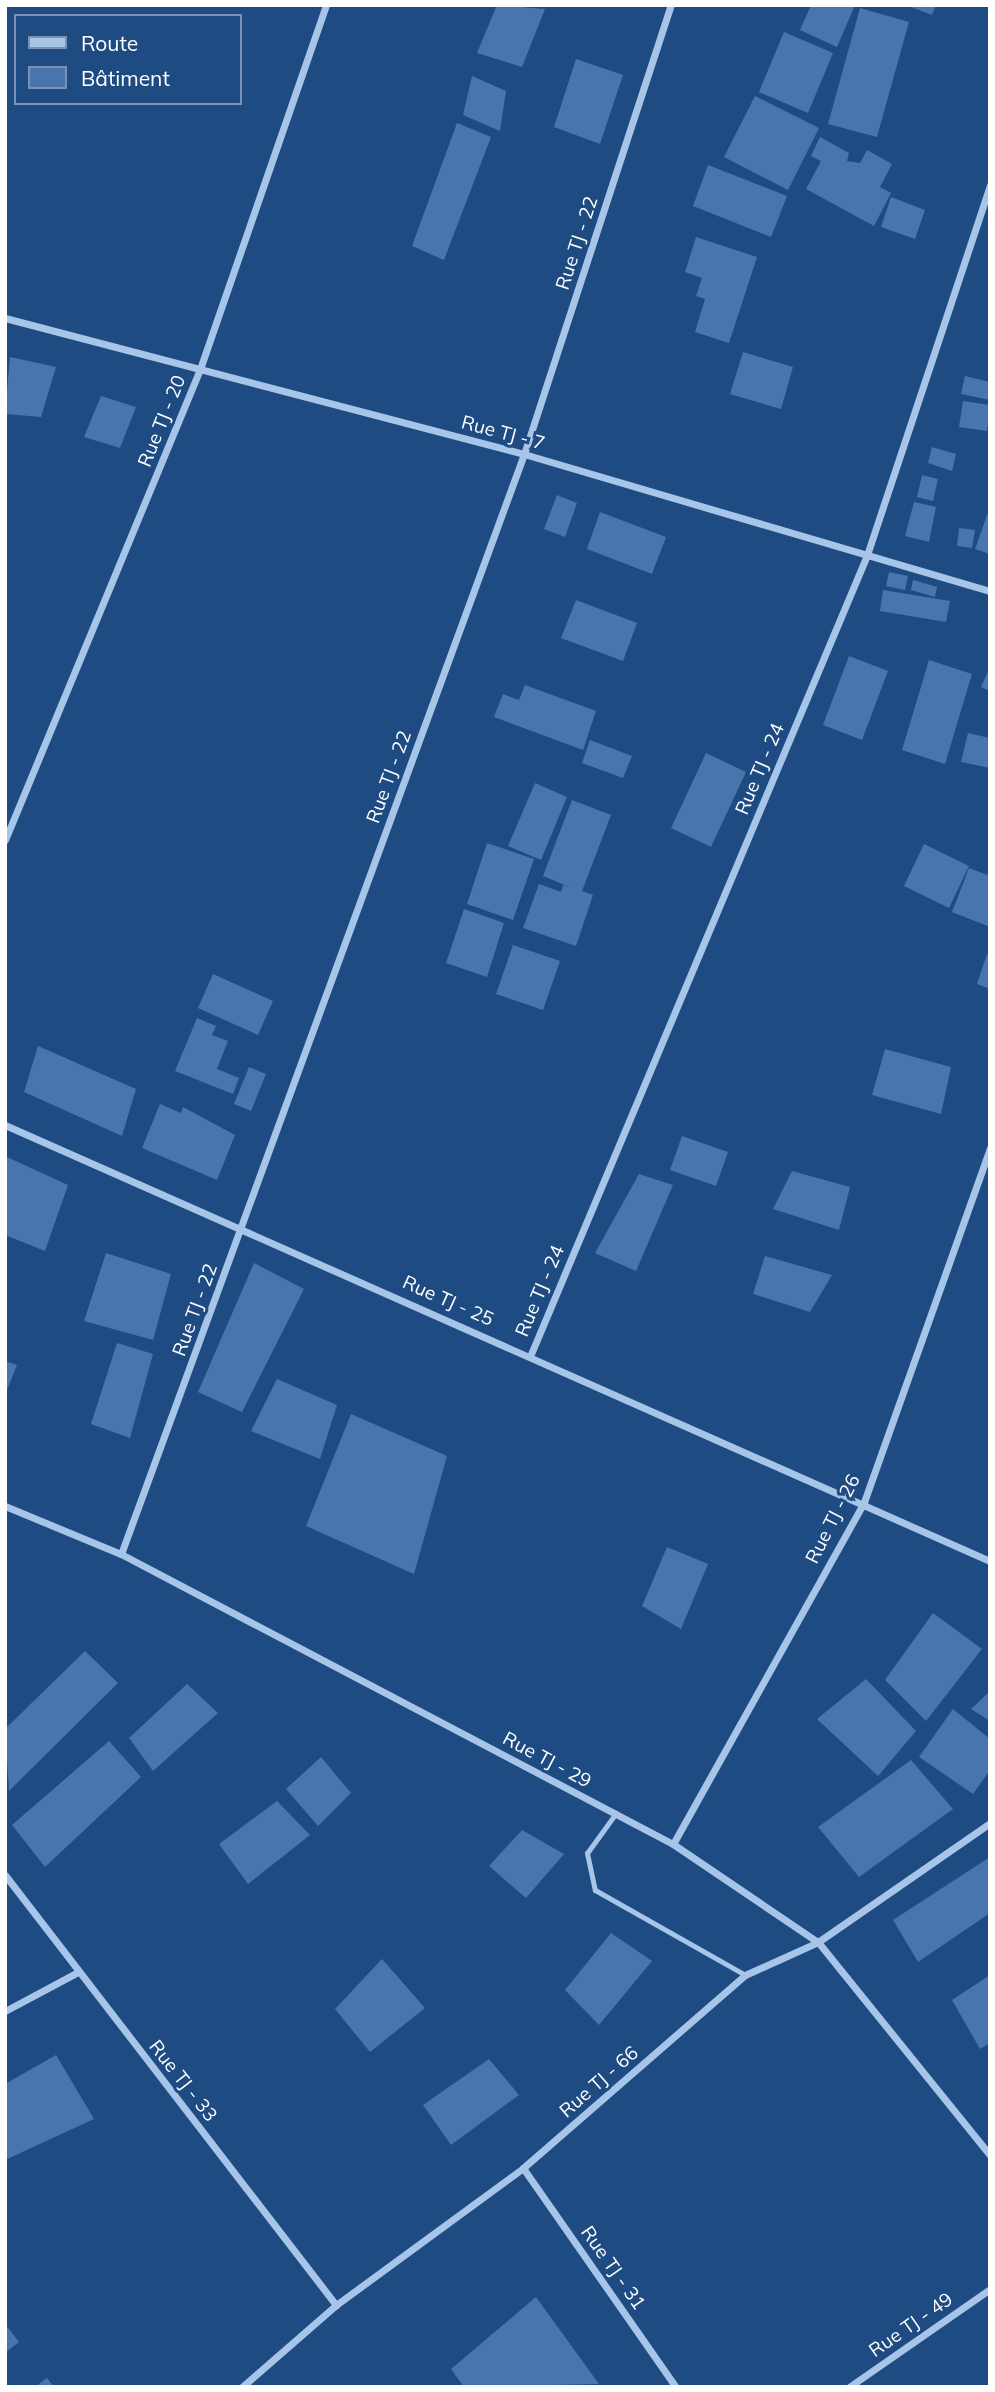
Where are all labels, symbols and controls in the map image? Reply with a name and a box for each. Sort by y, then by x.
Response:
legend [14,14,242,105]
text: Route [81,30,138,56]
text: Bâtiment [81,65,170,91]
street label: Rue TJ - 22 [551,193,603,293]
street label: Rue TJ - 20 [133,372,191,470]
street label: Rue TJ - 7 [459,411,547,455]
street label: Rue TJ - 24 [731,720,789,818]
street label: Rue TJ - 22 [362,728,416,826]
street label: Rue TJ - 24 [511,1242,569,1340]
street label: Rue TJ - 22 [168,1261,222,1359]
street label: Rue TJ - 25 [399,1271,497,1331]
street label: Rue TJ - 26 [801,1471,865,1567]
street label: Rue TJ - 29 [499,1727,595,1793]
street label: Rue TJ - 33 [144,2036,222,2126]
street label: Rue TJ - 66 [555,2042,643,2122]
street label: Rue TJ - 31 [576,2222,650,2314]
street label: Rue TJ - 49 [865,2288,957,2362]

